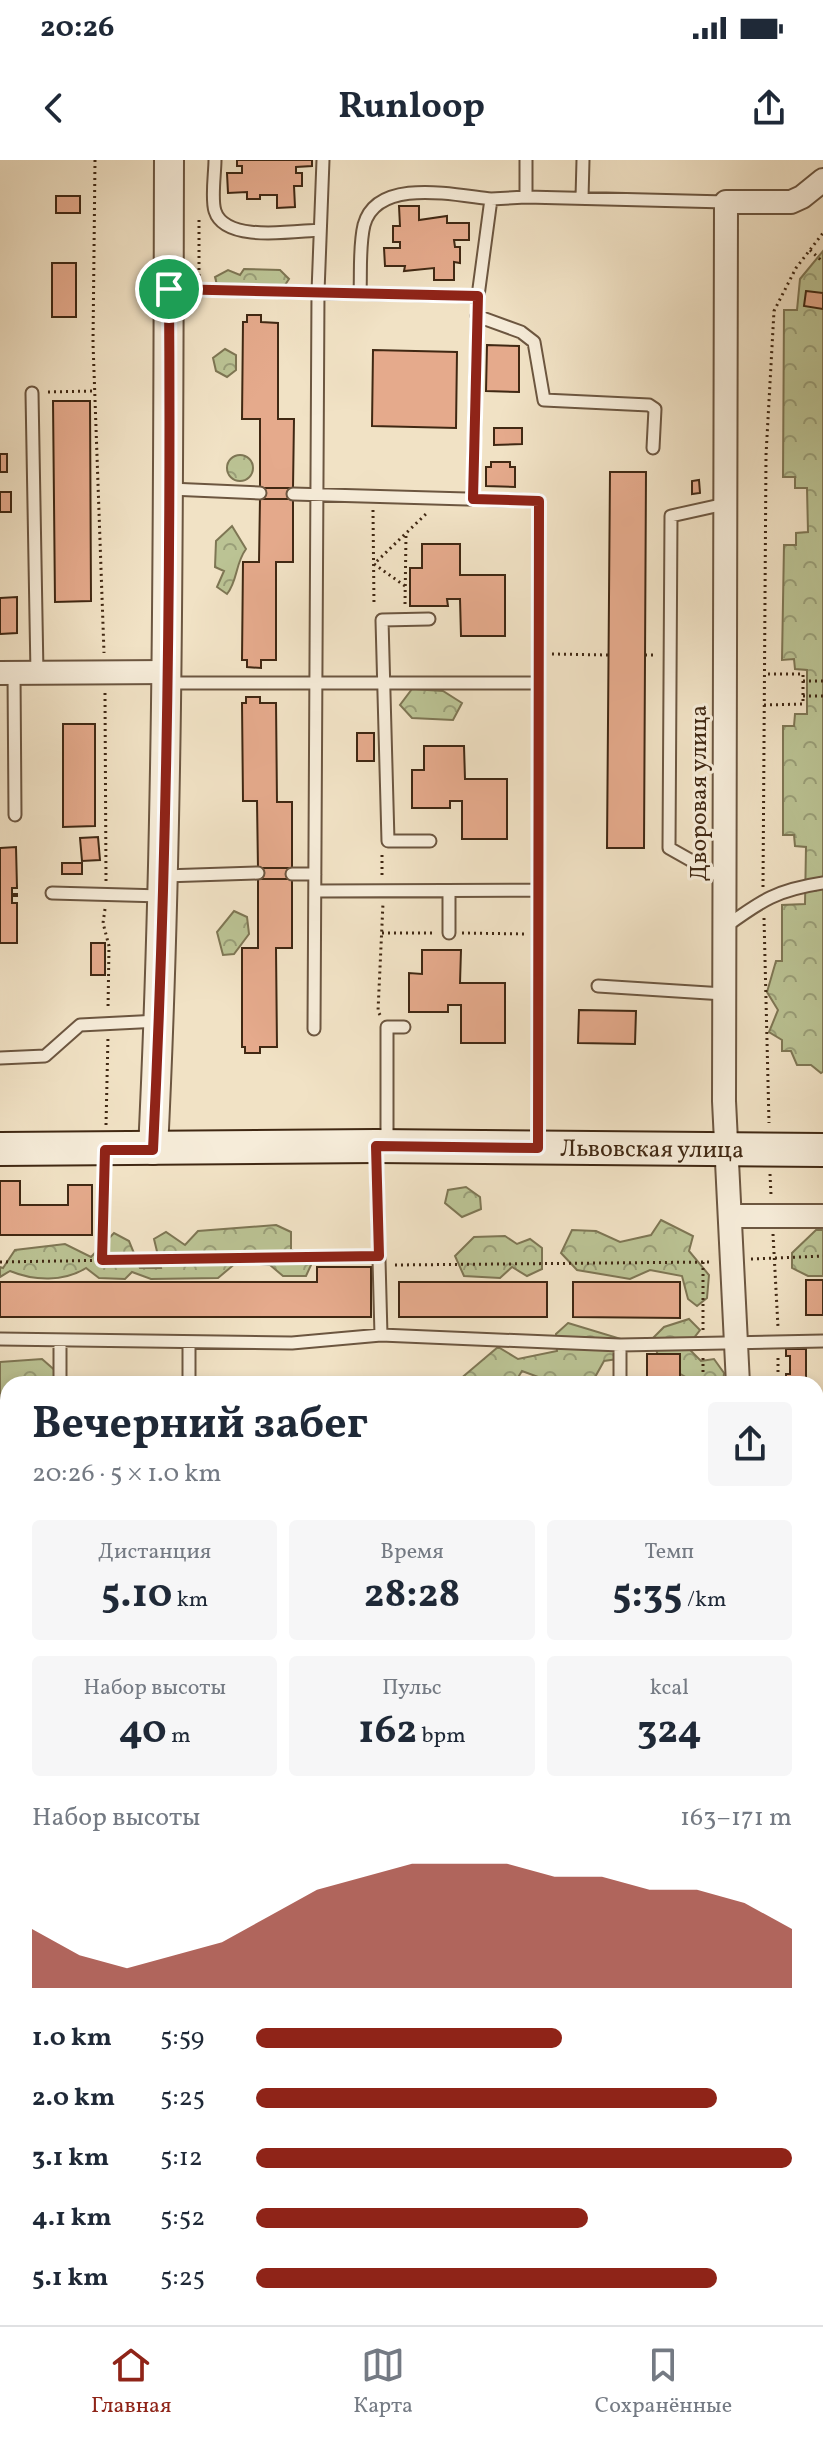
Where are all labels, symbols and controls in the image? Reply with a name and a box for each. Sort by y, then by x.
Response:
text: 20:26 [40,7,115,49]
text: Runloop [338,83,485,133]
icon: back [32,86,76,130]
icon: share [747,86,791,130]
pin [135,255,203,323]
icon: arrive [147,267,191,311]
street label: Дворовая улица [683,705,717,881]
street label: Львовская улица [560,1133,744,1168]
text: Вечерний забег [32,1395,368,1456]
button: share [708,1402,792,1486]
text: 20:26 · 5 × 1.0 km [32,1456,222,1492]
text: Дистанция [98,1537,211,1568]
text: Время [380,1537,444,1568]
text: Темп [645,1537,694,1568]
text: 5.10 [101,1568,172,1624]
text: 28:28 [364,1568,460,1624]
text: 5:35 [612,1568,683,1624]
text: km [172,1585,208,1616]
text: /km [683,1585,726,1616]
text: Набор высоты [83,1673,226,1704]
text: Пульс [382,1673,442,1704]
text: kcal [650,1673,689,1704]
text: 40 [119,1704,167,1760]
text: 162 [358,1704,417,1760]
text: 324 [637,1704,702,1760]
text: m [167,1721,191,1752]
text: bpm [417,1721,466,1752]
text: Набор высоты [32,1800,200,1836]
text: 163–171 m [680,1800,792,1836]
text: 1.0 km [32,2020,112,2056]
text: 5:59 [160,2020,204,2056]
text: 2.0 km [32,2080,115,2116]
text: 5:25 [160,2080,205,2116]
text: 3.1 km [32,2140,109,2176]
text: 5:12 [160,2140,203,2176]
text: 4.1 km [32,2200,112,2236]
text: 5:52 [160,2200,205,2236]
text: 5.1 km [32,2260,108,2296]
text: 5:25 [160,2260,205,2296]
tab: Главная [91,2343,171,2422]
tab: Карта [353,2343,413,2422]
tab: Сохранённые [595,2343,732,2422]

